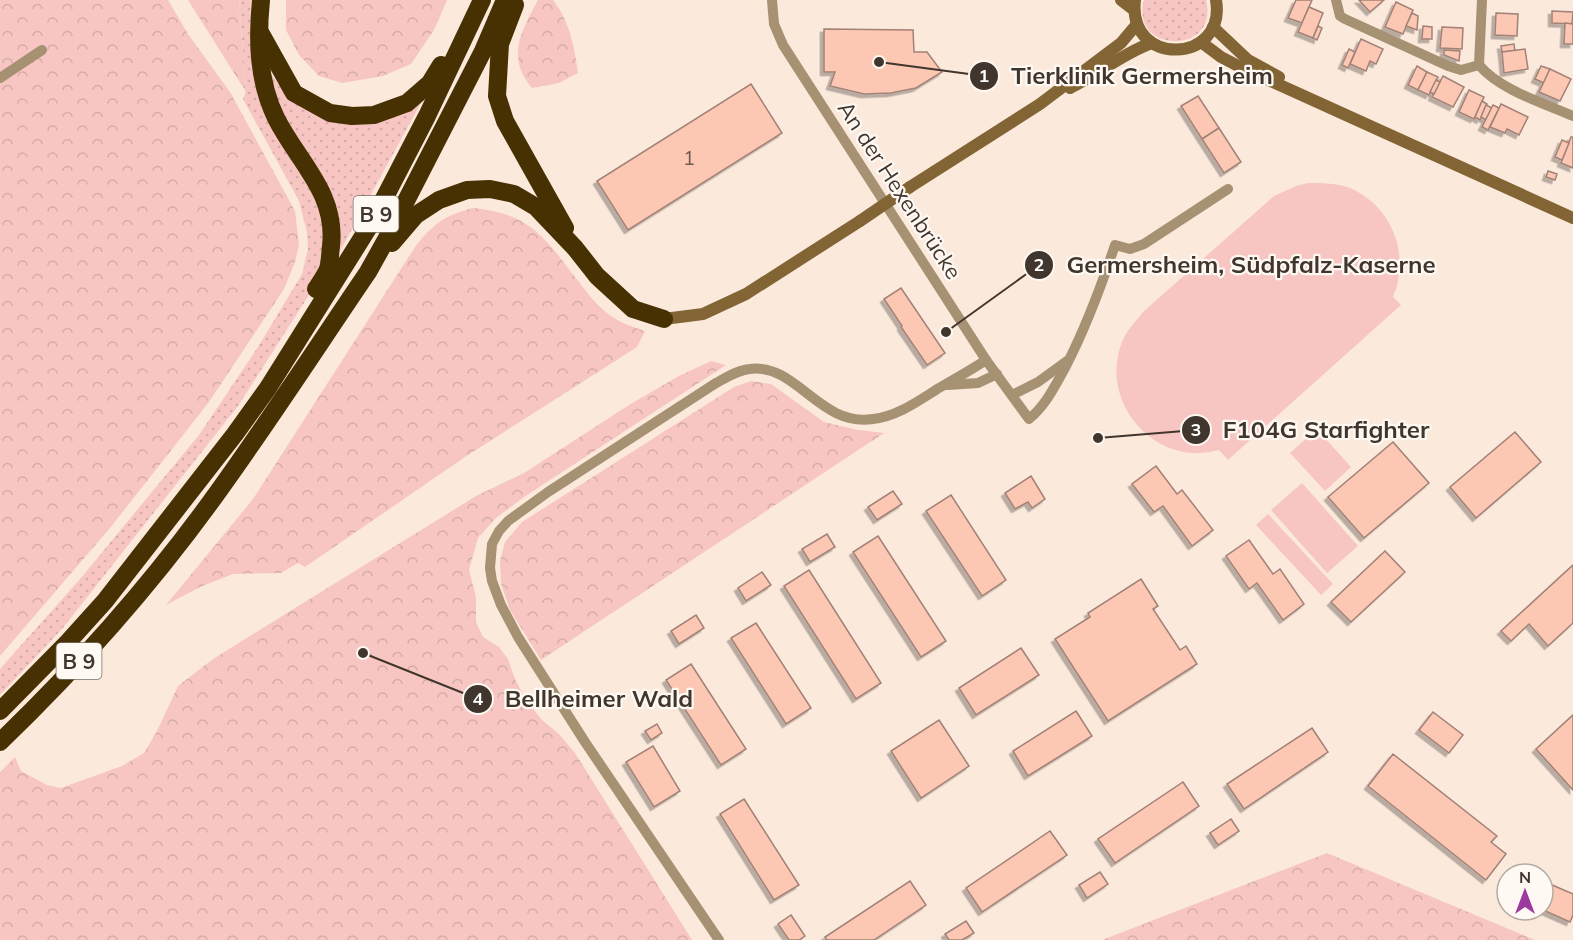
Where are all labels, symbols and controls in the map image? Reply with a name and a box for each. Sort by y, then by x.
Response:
callout: Tierklinik Germersheim [969,55,1285,97]
text: Tierklinik Germersheim [1011,60,1273,90]
text: 1 [979,64,989,87]
street label: An der Hexenbrücke [832,96,968,284]
house number: 1 [683,145,695,170]
road number: B 9 [354,196,398,232]
callout: Germersheim, Südpfalz-Kaserne [1024,244,1447,286]
text: Germersheim, Südpfalz-Kaserne [1066,249,1436,279]
text: 2 [1034,253,1044,276]
callout: F104G Starfighter [1181,409,1442,451]
text: F104G Starfighter [1223,414,1430,444]
text: 3 [1191,418,1201,441]
road number: B 9 [56,643,101,679]
callout: Bellheimer Wald [463,678,705,720]
text: Bellheimer Wald [505,683,693,713]
text: 4 [473,687,484,710]
north arrow [1495,862,1555,922]
text: N [1519,867,1531,887]

